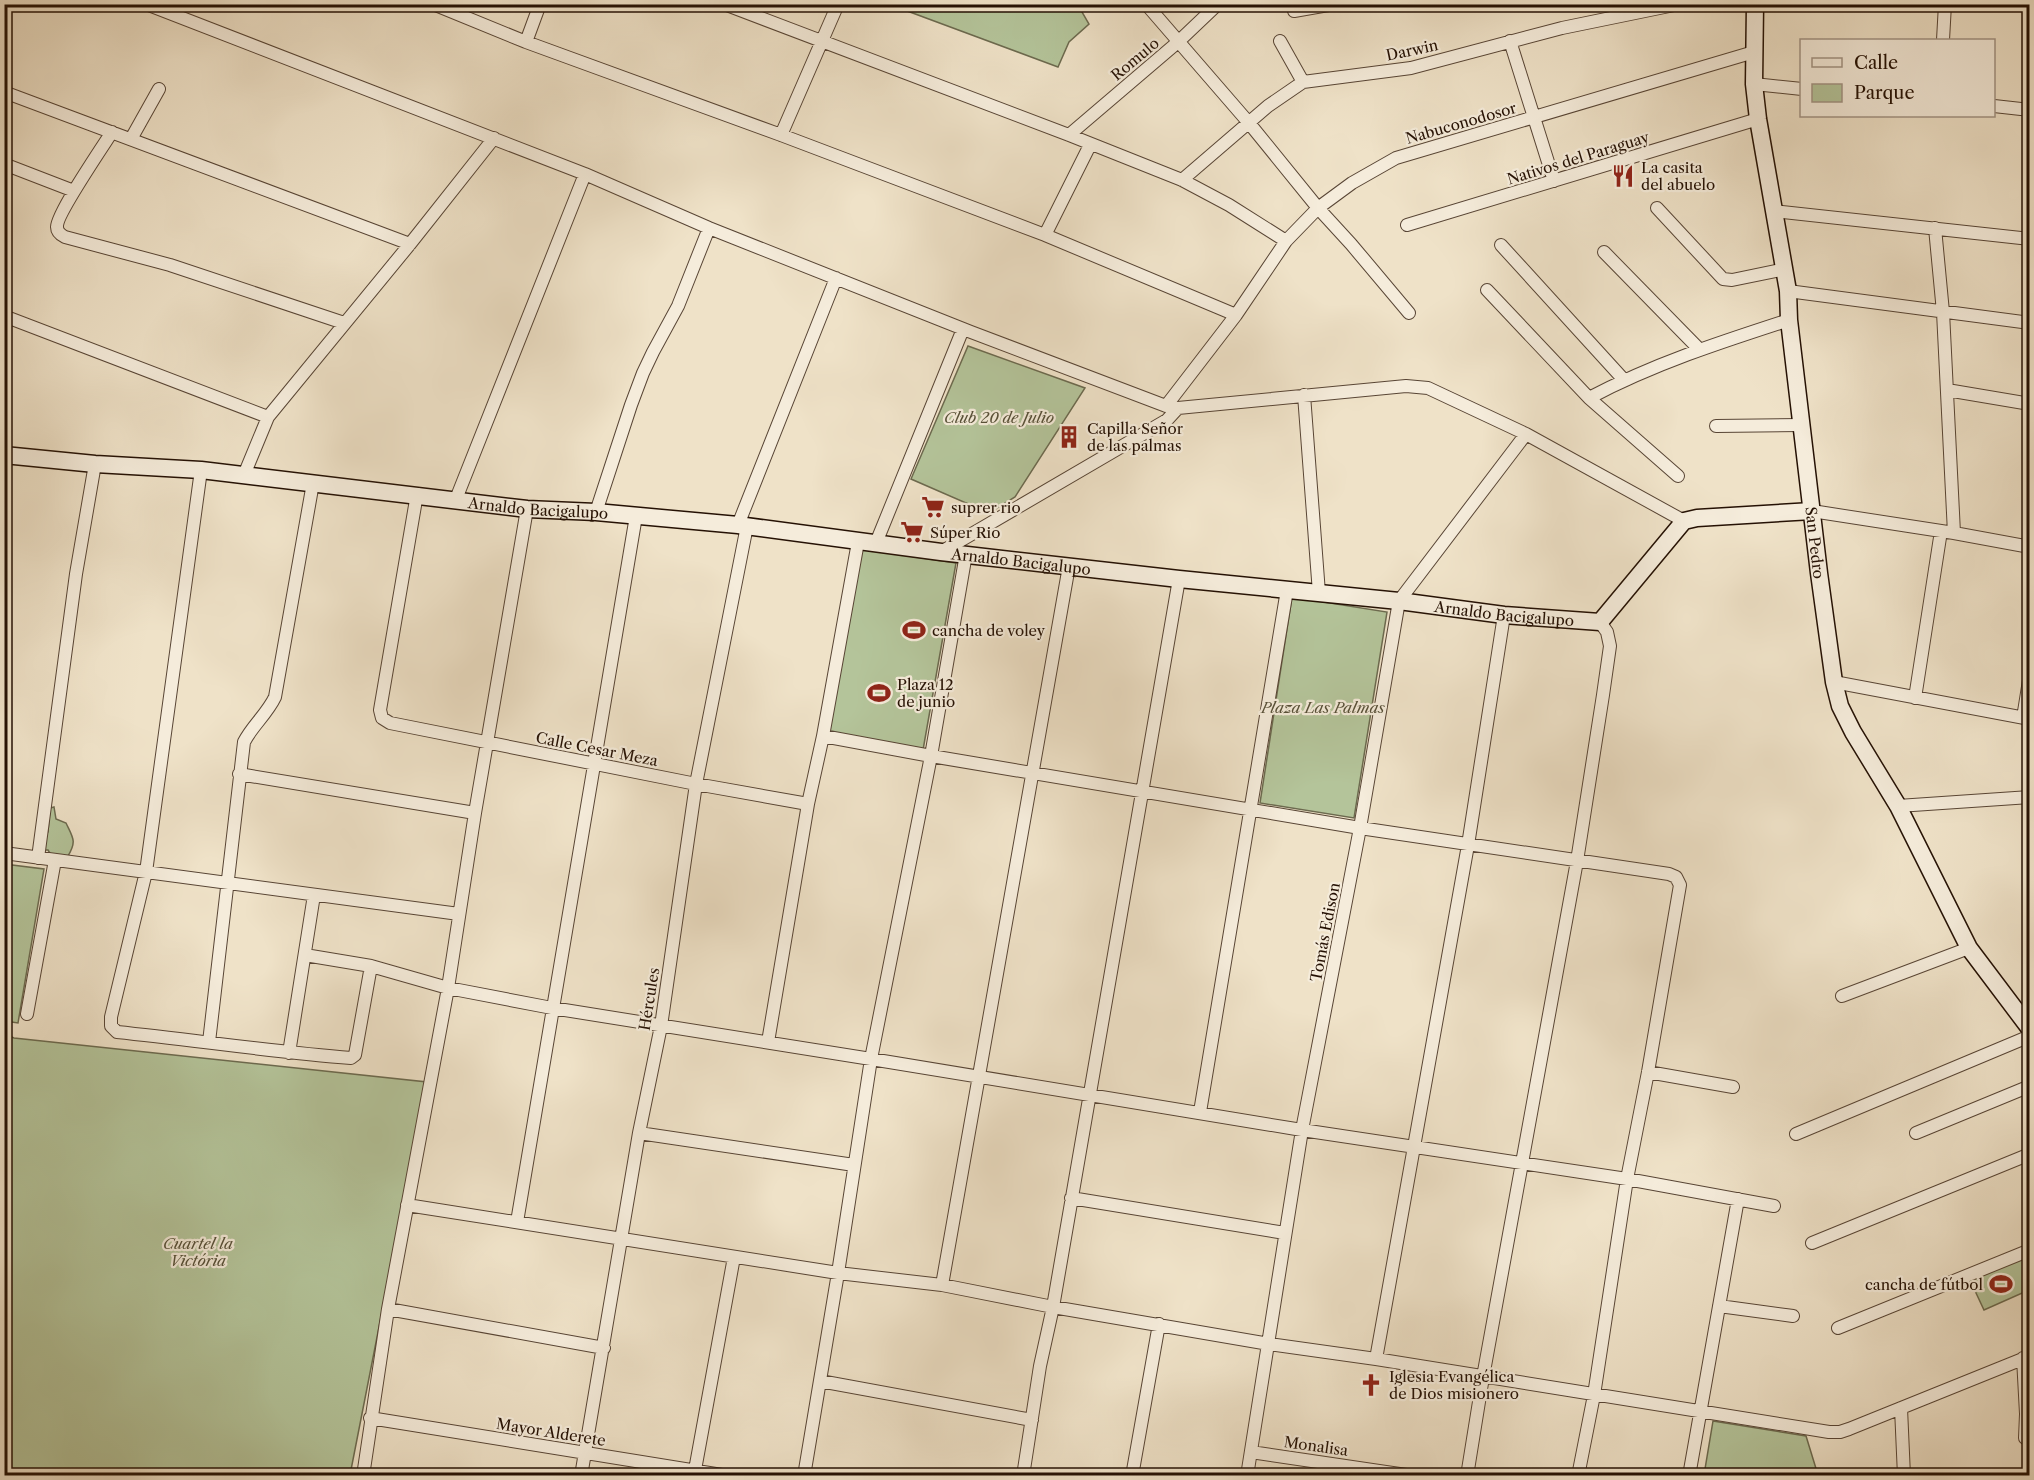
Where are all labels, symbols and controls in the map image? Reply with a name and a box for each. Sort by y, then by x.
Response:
street label: Romulo [1107,33,1163,85]
street label: Darwin [1384,35,1440,65]
legend [1800,39,1995,117]
text: Calle [1854,52,1898,74]
text: Parque [1854,82,1915,104]
street label: Nabuconodosor [1403,98,1519,148]
street label: Nativos del Paraguay [1505,127,1652,189]
place label: La casita del abuelo [1641,158,1715,194]
restaurant icon: La casita del abuelo [1610,163,1636,189]
park label: Club 20 de Julio [944,408,1054,427]
place label: Capilla Señor de las palmas [1087,419,1184,455]
building icon: Capilla Señor de las palmas [1056,424,1082,450]
street label: Arnaldo Bacigalupo [466,492,609,523]
supermarket icon: suprer rio [920,494,946,520]
place label: suprer rio [951,498,1021,517]
street label: San Pedro [1802,505,1829,580]
supermarket icon: Súper Rio [899,519,925,545]
place label: Súper Rio [930,523,1000,542]
street label: Arnaldo Bacigalupo [949,544,1092,578]
street label: Arnaldo Bacigalupo [1432,596,1575,630]
sports icon: cancha de voley [901,617,927,643]
place label: cancha de voley [932,621,1046,640]
place label: Plaza 12 de junio [897,675,955,711]
sports icon: Plaza 12 de junio [866,680,892,706]
park label: Plaza Las Palmas [1260,698,1385,717]
street label: Calle Cesar Meza [534,728,660,770]
street label: Tomás Edison [1306,880,1344,983]
street label: Hércules [635,966,663,1032]
park label: Cuartel la Victória [163,1234,233,1270]
sports icon: cancha de fútbol [1988,1271,2014,1297]
place label: cancha de fútbol [1865,1275,1984,1294]
place label: Iglesia Evangélica de Dios misionero [1389,1367,1519,1403]
church icon: Iglesia Evangélica de Dios misionero [1358,1372,1384,1398]
street label: Mayor Alderete [495,1414,607,1450]
street label: Monalisa [1283,1432,1349,1460]

